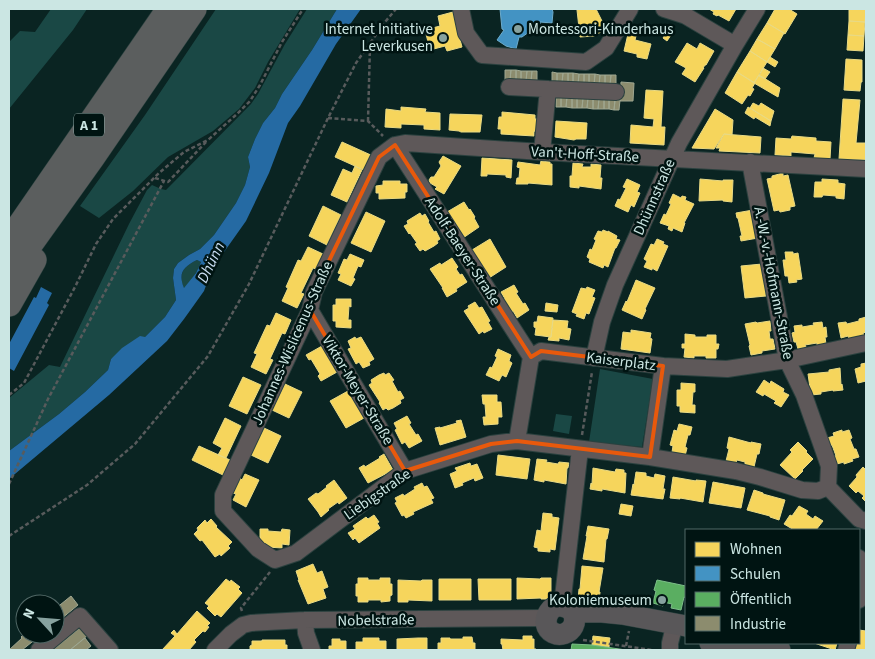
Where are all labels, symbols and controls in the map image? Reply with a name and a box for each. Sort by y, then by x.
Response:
place label: Internet Initiative Leverkusen [325,19,433,57]
place label: Montessori-Kinderhaus [528,19,674,40]
marker: Montessori-Kinderhaus [512,23,524,35]
marker: Internet Initiative Leverkusen [437,32,449,44]
road number: A 1 [74,114,104,136]
street label: Van't-Hoff-Straße [530,141,640,168]
street label: Dhünnstraße [628,156,681,239]
street label: Adolf-Baeyer-Straße [419,193,506,310]
street label: A.-W.-v.-Hofmann-Straße [748,205,799,361]
water label: Dhünn [192,238,230,287]
street label: Johannes-Wislicenus-Straße [247,258,338,429]
street label: Viktor-Meyer-Straße [317,332,399,449]
street label: Kaiserplatz [585,347,657,376]
street label: Liebigstraße [340,464,415,525]
legend [685,529,860,644]
text: Wohnen [730,539,782,560]
text: Schulen [730,564,781,585]
text: Öffentlich [730,589,792,610]
place label: Koloniemuseum [549,590,652,611]
north arrow [15,594,65,644]
marker: Koloniemuseum [656,594,668,606]
text: N [18,605,40,622]
street label: Nobelstraße [337,609,415,632]
text: Industrie [730,614,786,635]

